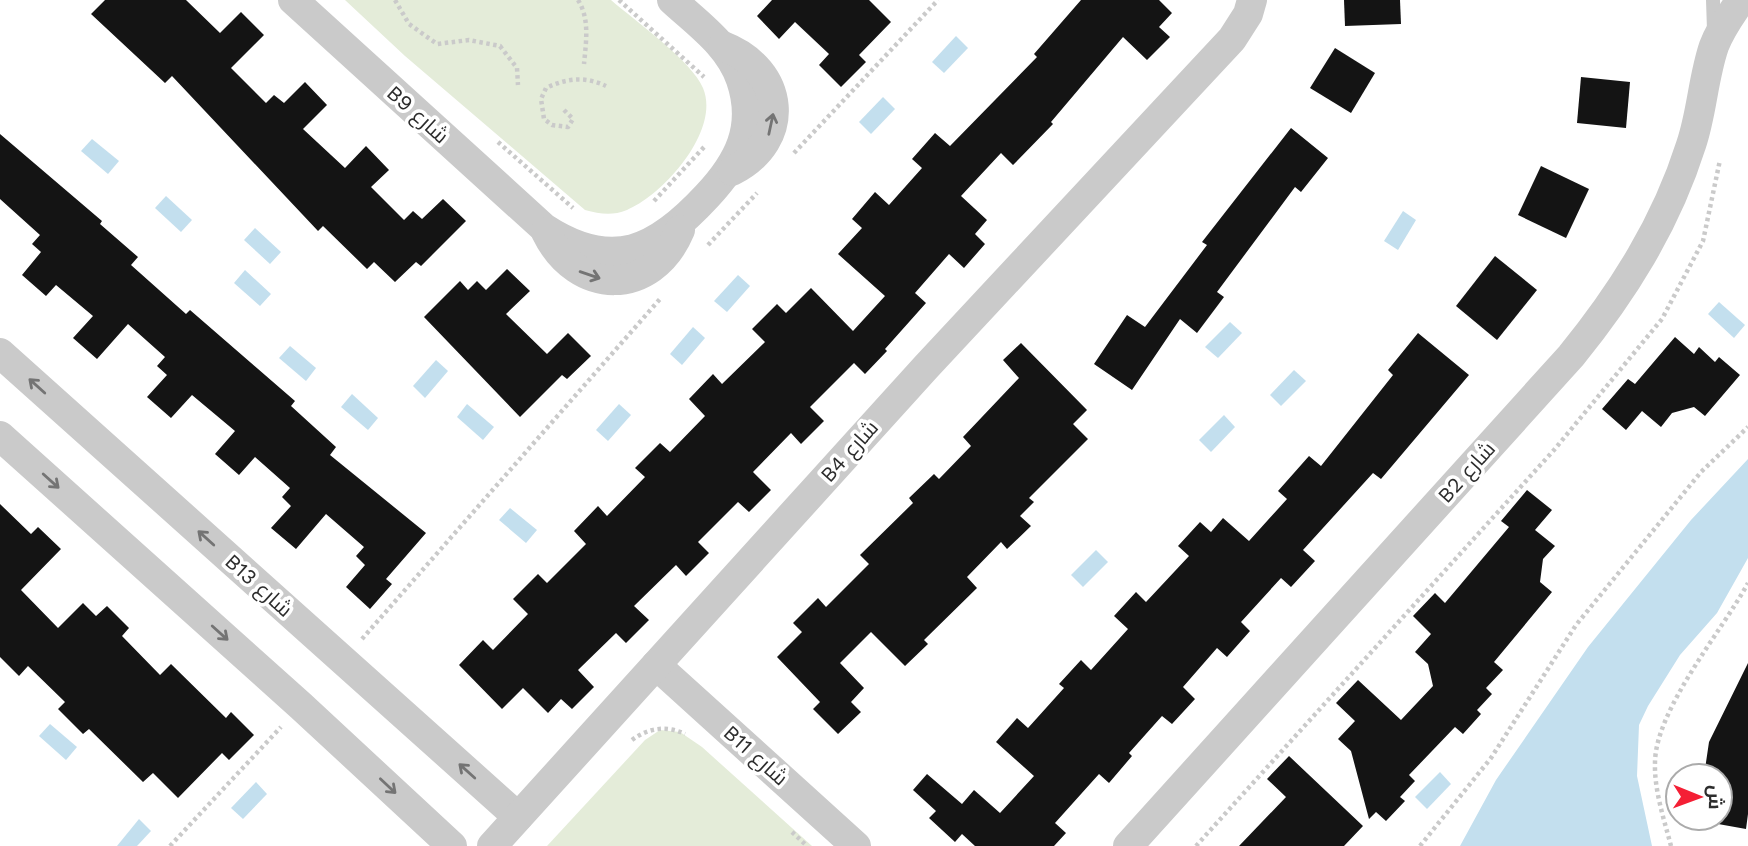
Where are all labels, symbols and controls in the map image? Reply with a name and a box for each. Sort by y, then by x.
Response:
street label: B9 شارع [381,80,454,150]
one-way arrow [764,113,778,136]
one-way arrow [578,270,600,282]
one-way arrow [28,378,46,394]
street label: B4 شارع [815,415,885,488]
street label: B2 شارع [1432,436,1501,509]
one-way arrow [42,473,60,489]
one-way arrow [197,530,215,546]
street label: B13 شارع [219,548,298,623]
one-way arrow [211,625,229,641]
street label: B11 شارع [717,720,793,792]
north arrow [1664,762,1734,832]
one-way arrow [458,763,476,779]
one-way arrow [379,778,396,795]
text: ش [1704,785,1727,810]

